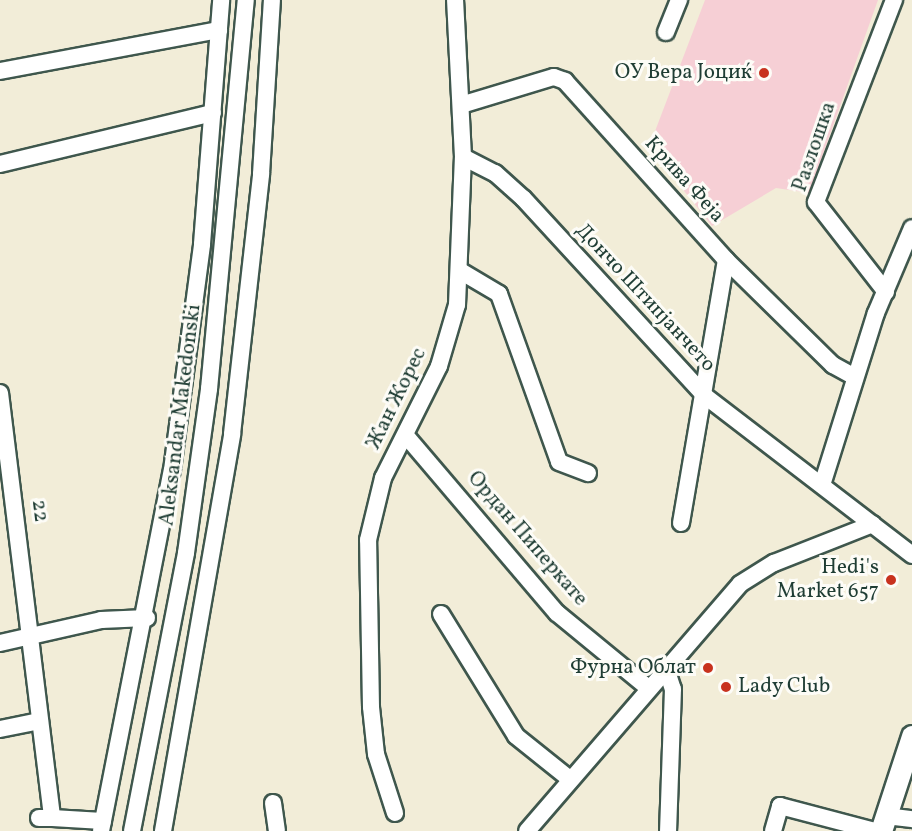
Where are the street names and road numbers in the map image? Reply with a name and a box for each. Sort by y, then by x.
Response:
street label: Разлошка [788,99,842,195]
street label: Крива Феја [639,132,729,228]
street label: Дончо Штипјанчето [570,218,720,378]
street label: Aleksandar Makedonski [155,303,207,527]
street label: Жан Жорес [362,344,432,454]
street label: Ордан Пиперкате [462,466,592,612]
street label: 22 [25,498,53,524]

